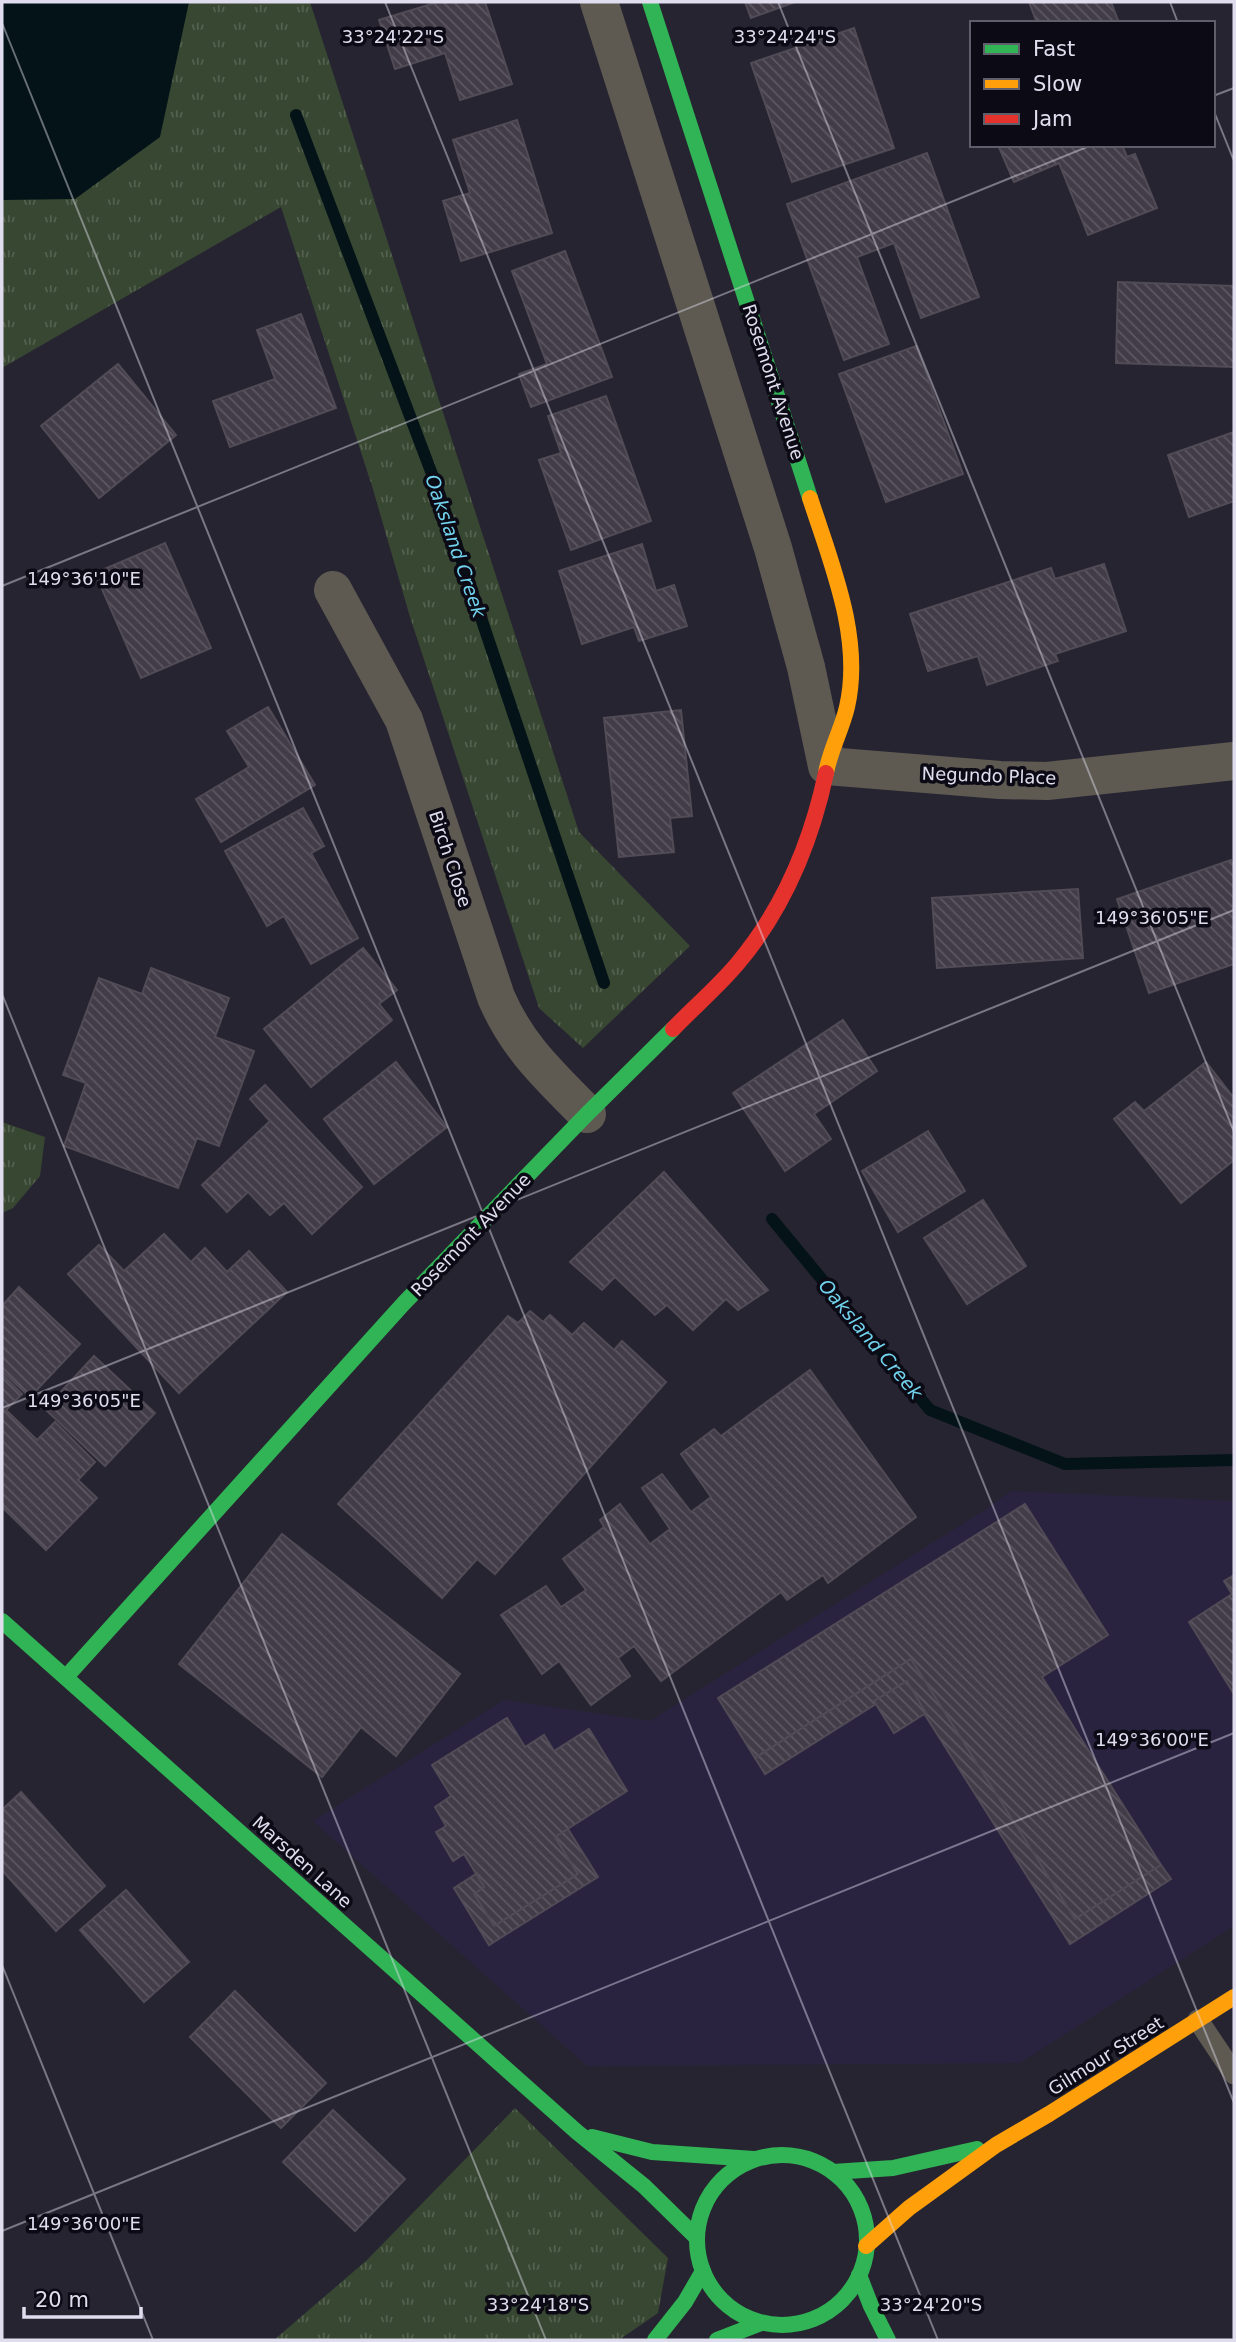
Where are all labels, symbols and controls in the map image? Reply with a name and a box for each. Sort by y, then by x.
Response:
legend [970,21,1215,147]
text: 33°24'22"S [342,26,444,47]
text: 33°24'24"S [734,26,836,47]
text: Fast [1033,37,1075,61]
text: Slow [1033,72,1082,96]
text: Jam [1031,107,1073,131]
street label: Rosemont Avenue [738,301,809,462]
water label: Oaksland Creek [421,471,491,621]
text: 149°36'10"E [27,568,141,589]
street label: Negundo Place [921,763,1057,788]
street label: Birch Close [425,808,476,910]
text: 149°36'05"E [1095,907,1209,928]
street label: Rosemont Avenue [407,1169,535,1300]
water label: Oaksland Creek [814,1274,928,1404]
text: 149°36'05"E [27,1390,141,1411]
text: 149°36'00"E [1095,1729,1209,1750]
street label: Marsden Lane [248,1811,356,1912]
street label: Gilmour Street [1044,2012,1167,2099]
text: 149°36'00"E [27,2213,141,2234]
scale bar [24,2276,142,2320]
text: 20 m [35,2288,89,2312]
text: 33°24'18"S [487,2294,589,2315]
text: 33°24'20"S [880,2294,982,2315]

